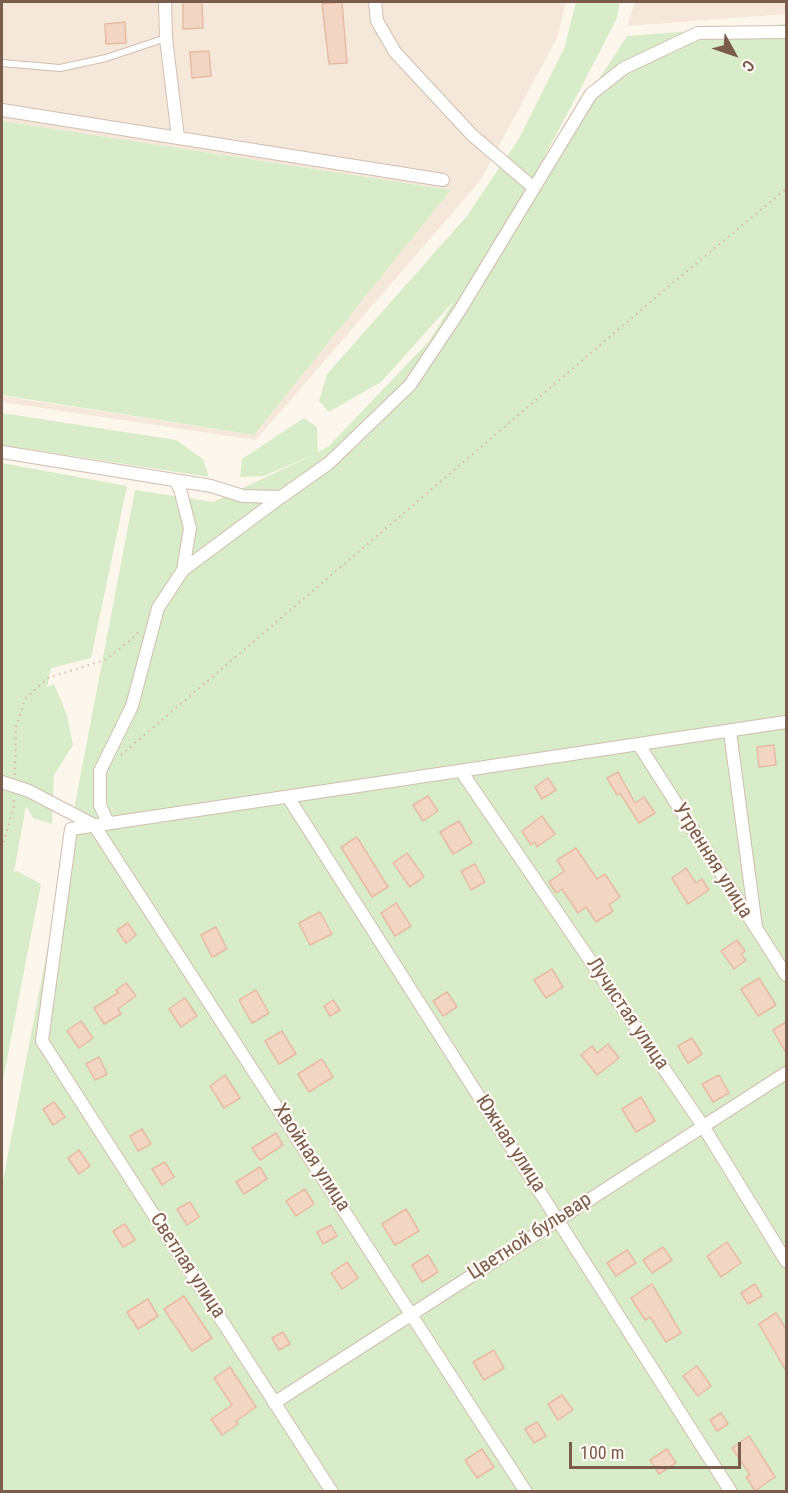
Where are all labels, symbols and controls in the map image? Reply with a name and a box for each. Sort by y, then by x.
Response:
north arrow [704,24,764,84]
text: С [738,56,758,75]
street label: Утренняя улица [667,799,757,923]
street label: Лучистая улица [581,953,673,1075]
street label: Южная улица [470,1091,550,1197]
street label: Хвойная улица [267,1100,355,1216]
street label: Цветной бульвар [464,1188,596,1286]
street label: Светлая улица [144,1209,230,1323]
scale bar [572,1430,744,1468]
text: 100 m [580,1442,624,1463]

